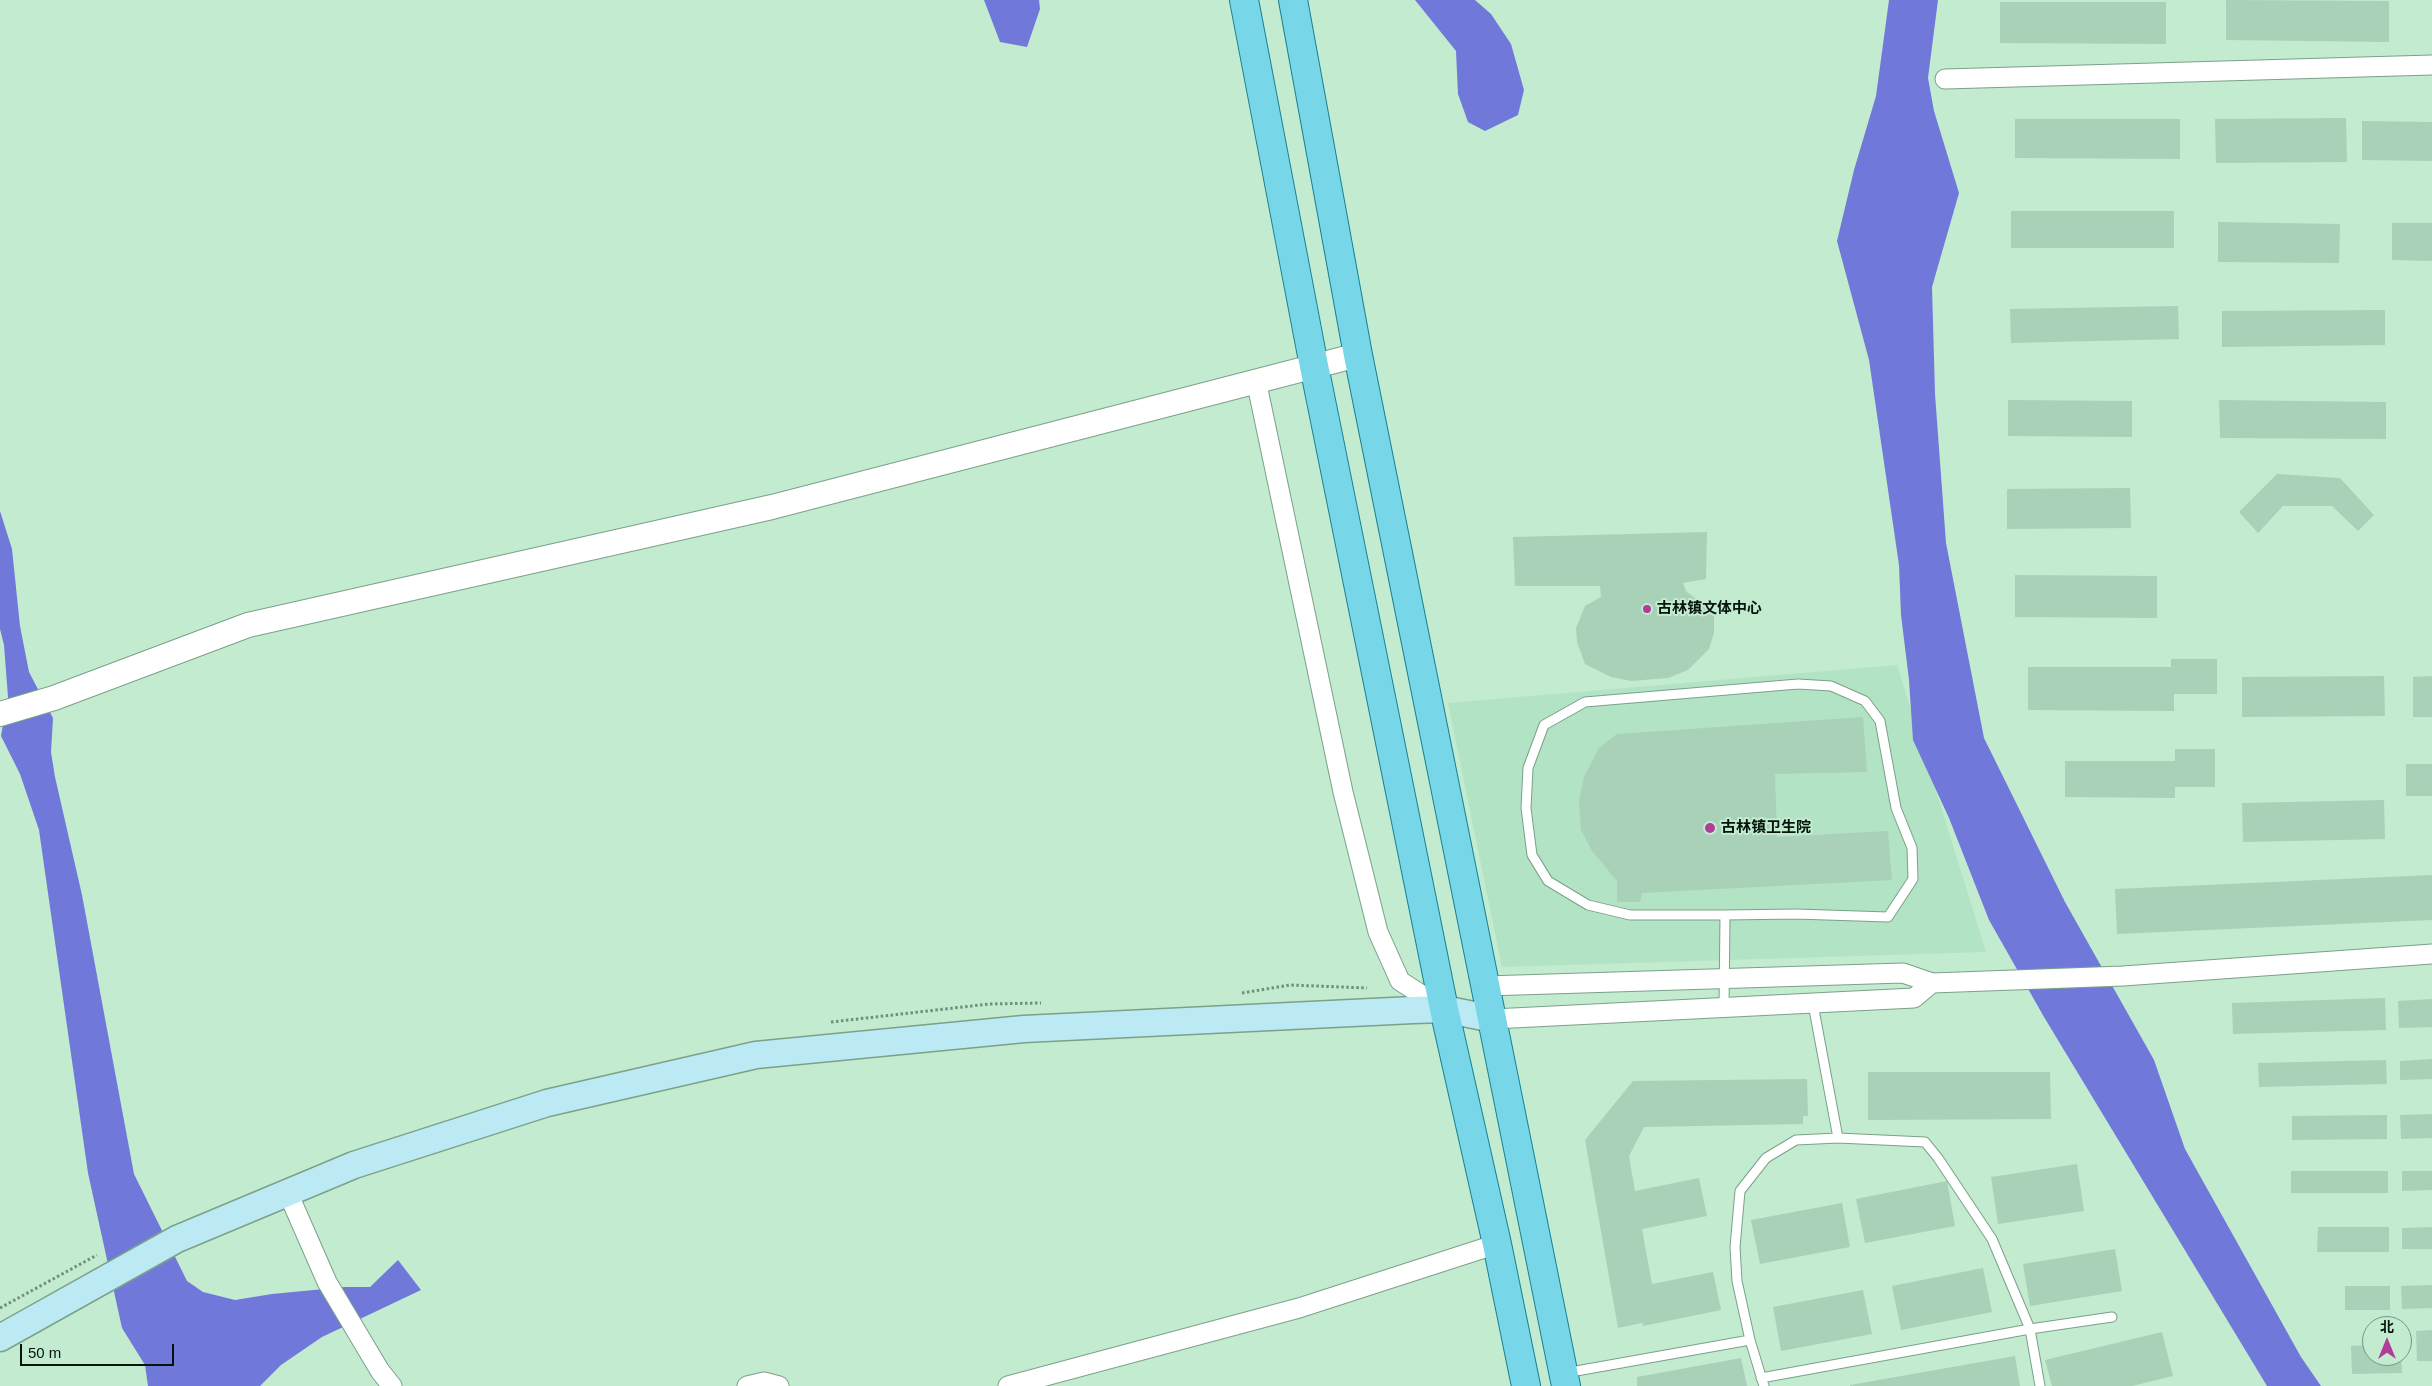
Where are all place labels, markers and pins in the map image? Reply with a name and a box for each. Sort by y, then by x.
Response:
place label: 古林镇文体中心 [1657,600,1762,618]
marker: 古林镇文体中心 [1641,603,1653,615]
place label: 古林镇卫生院 [1721,819,1811,837]
marker: 古林镇卫生院 [1703,821,1717,835]

